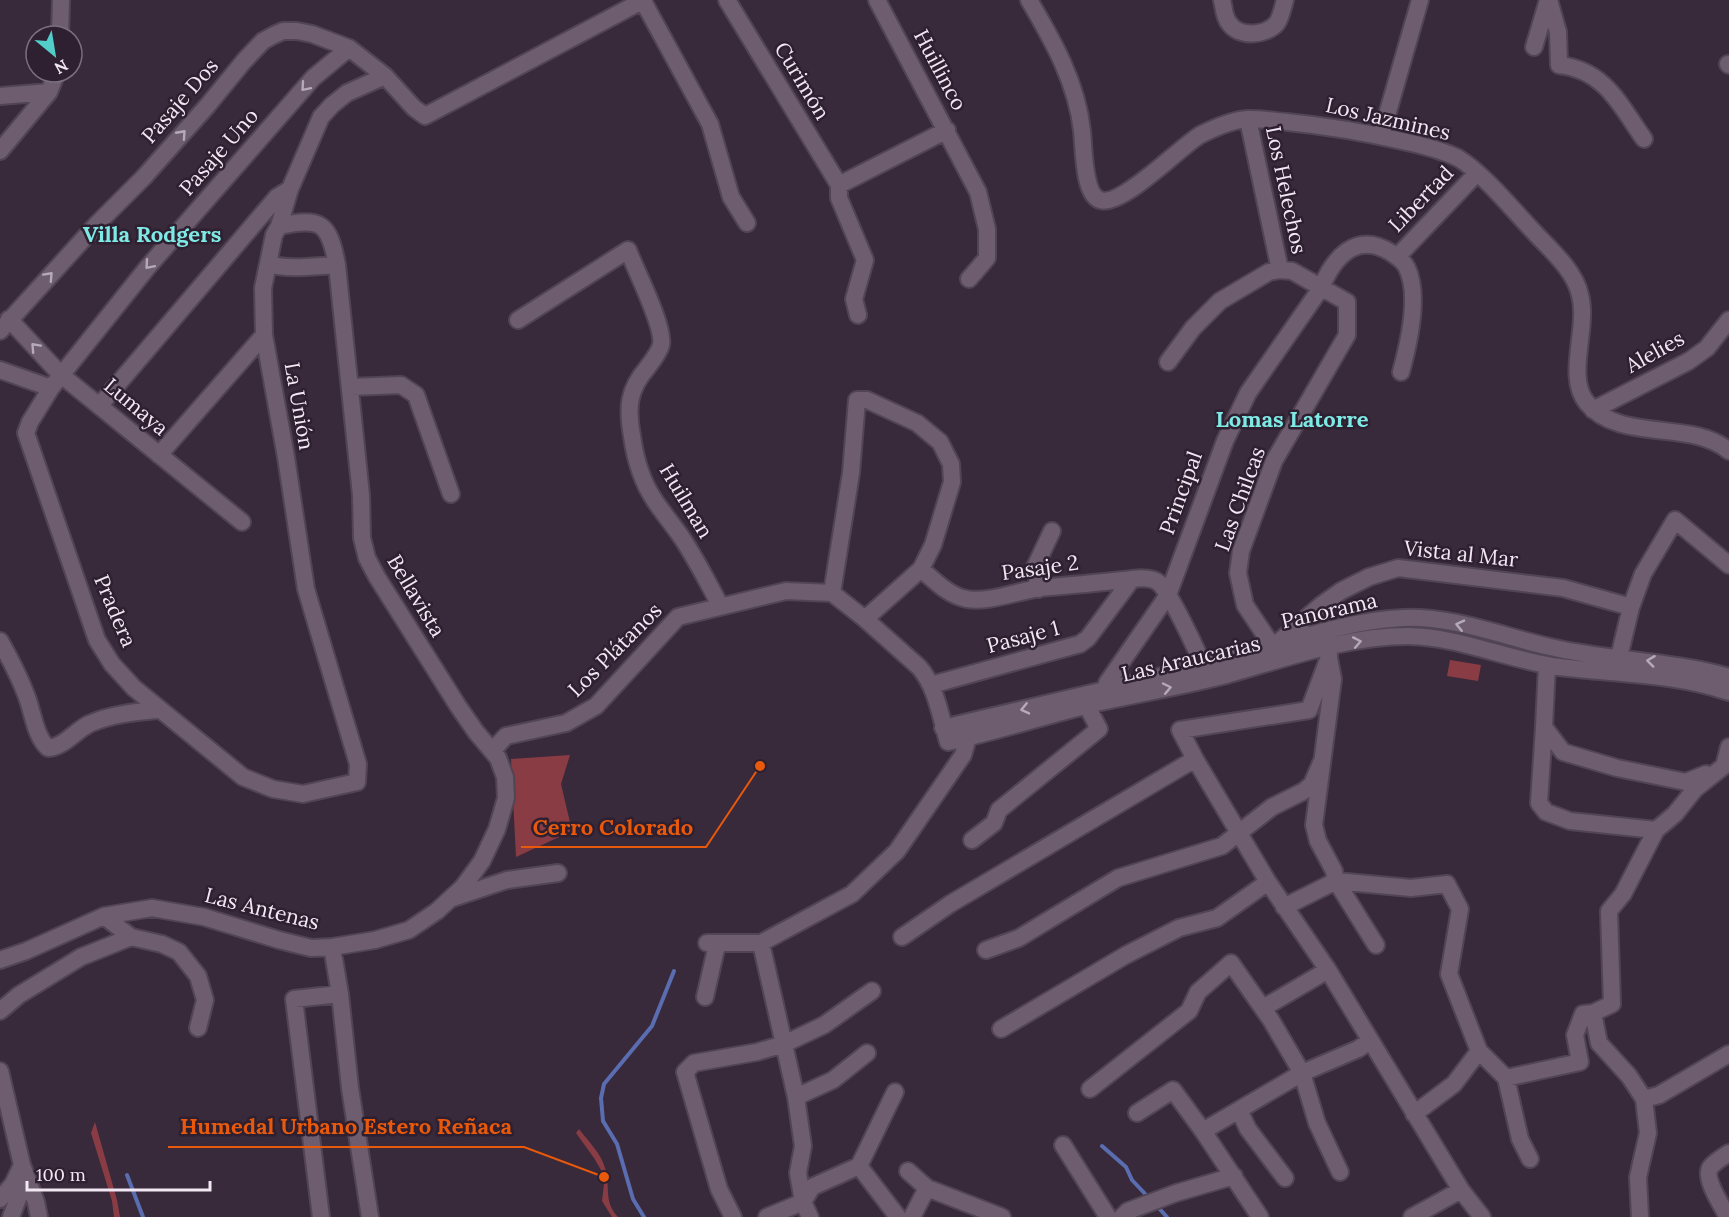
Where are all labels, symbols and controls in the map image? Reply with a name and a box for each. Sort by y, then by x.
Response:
north arrow [24,24,84,84]
street label: Huillinco [908,25,973,115]
street label: Curimón [769,37,836,125]
street label: Pasaje Dos [135,53,224,149]
text: N [51,55,72,79]
one-way arrow [302,80,313,91]
street label: Los Jazmines [1323,91,1453,146]
street label: Pasaje Uno [173,102,264,201]
street label: Los Helechos [1260,124,1313,256]
one-way arrow [175,130,186,141]
street label: Libertad [1382,160,1459,238]
district label: Villa Rodgers [83,220,221,248]
one-way arrow [145,258,156,269]
one-way arrow [42,272,53,283]
street label: Alelies [1620,324,1689,379]
one-way arrow [31,343,42,353]
street label: La Unión [279,360,321,452]
street label: Lumaya [99,372,174,441]
district label: Lomas Latorre [1215,405,1369,433]
street label: Las Chilcas [1208,443,1271,555]
street label: Principal [1153,448,1208,538]
street label: Huilman [654,458,719,543]
street label: Vista al Mar [1402,534,1520,573]
street label: Pasaje 2 [1000,549,1080,586]
street label: Bellavista [381,550,452,642]
street label: Pradera [88,570,143,651]
street label: Panorama [1278,586,1380,635]
street label: Los Plátanos [562,597,667,702]
street label: Pasaje 1 [984,614,1062,659]
one-way arrow [1455,619,1465,632]
street label: Las Araucarias [1119,629,1263,688]
one-way arrow [1351,636,1361,649]
one-way arrow [1647,656,1656,668]
one-way arrow [1162,682,1172,695]
one-way arrow [1020,701,1030,714]
callout: Cerro Colorado [521,807,706,847]
text: Cerro Colorado [533,813,693,841]
street label: Las Antenas [202,881,322,936]
callout: Humedal Urbano Estero Reñaca [168,1107,524,1147]
text: Humedal Urbano Estero Reñaca [180,1112,512,1140]
scale bar [27,1154,210,1192]
text: 100 m [36,1163,86,1186]

